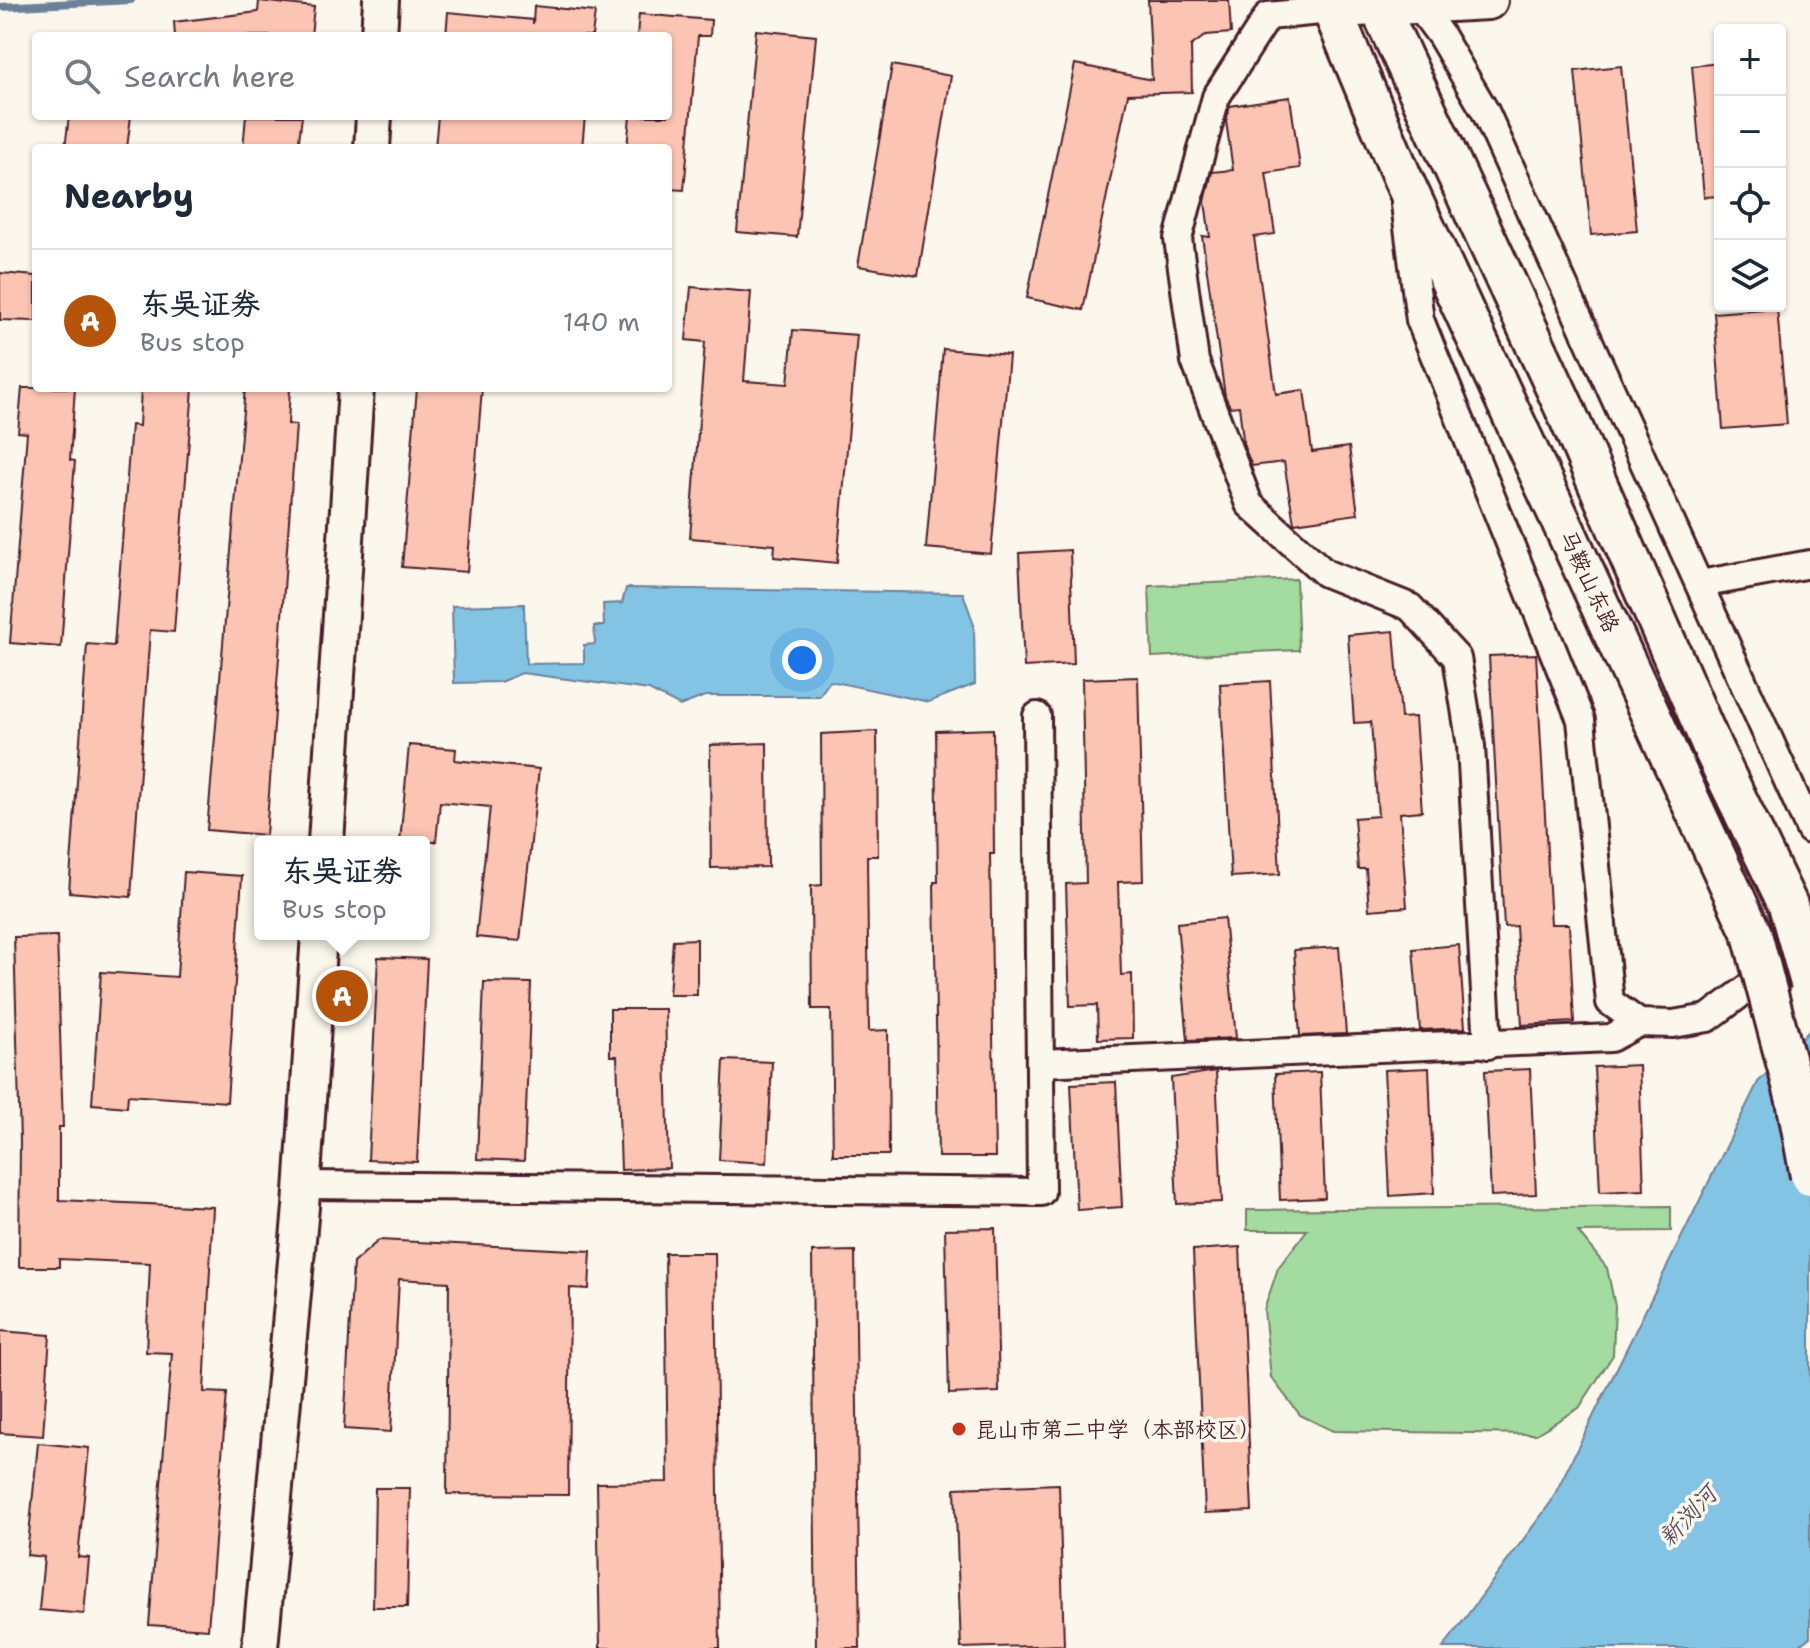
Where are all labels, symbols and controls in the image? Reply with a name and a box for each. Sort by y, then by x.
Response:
map controls [1714,24,1786,312]
button: + [1714,24,1786,96]
search box [32,32,672,120]
icon: search [60,54,104,98]
text: Search here [124,56,295,97]
button: − [1714,96,1786,168]
button: locate [1714,168,1786,240]
text: Nearby [64,173,194,219]
button: layers [1714,240,1786,312]
text: 东吴证券 [140,283,260,324]
text: A [80,304,100,339]
text: 140 m [563,304,640,339]
text: Bus stop [140,324,245,359]
street label: 马鞍山东路 [1553,525,1626,637]
your location [782,640,822,680]
popup [254,836,430,940]
text: 东吴证券 [282,850,402,891]
text: Bus stop [282,891,387,926]
pin: A [316,966,368,1026]
place label: 昆山市第二中学（本部校区） [975,1415,1261,1444]
marker: 昆山市第二中学（本部校区） [950,1420,968,1438]
water label: 新浏河 [1652,1476,1727,1553]

